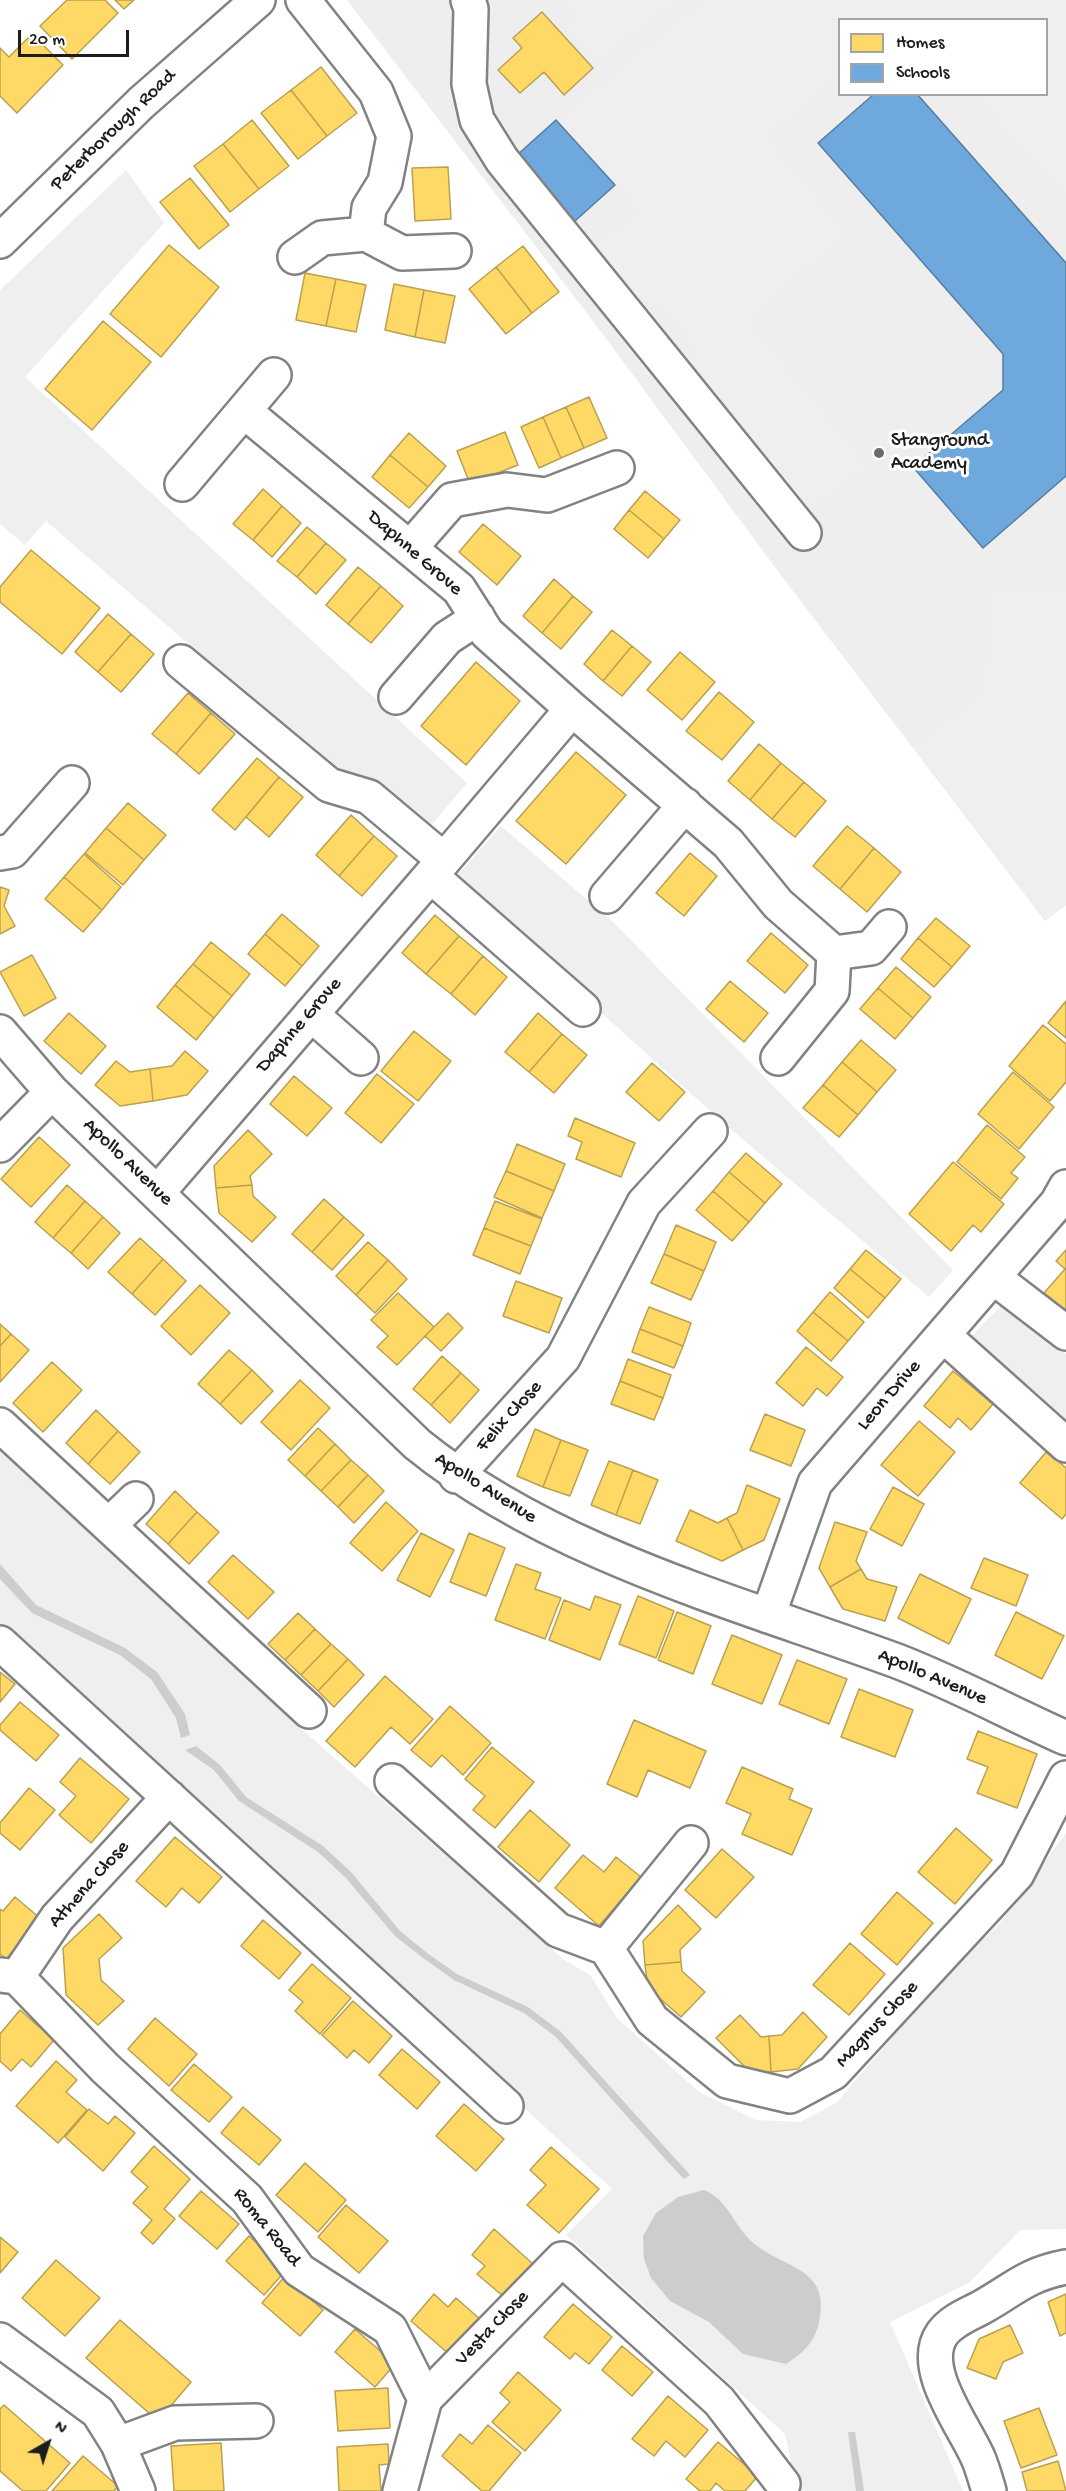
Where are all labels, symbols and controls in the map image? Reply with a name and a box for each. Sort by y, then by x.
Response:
scale bar [21,18,132,56]
legend [838,18,1048,96]
text: 20 m [29,30,65,51]
text: Homes [896,33,944,54]
text: Schools [896,63,949,84]
street label: Peterborough Road [46,65,182,197]
place label: Stanground Academy [891,430,988,477]
marker: Stanground Academy [872,446,886,460]
street label: Daphne Grove [361,506,467,602]
street label: Daphne Grove [252,973,348,1079]
street label: Apollo Avenue [77,1114,177,1212]
street label: Leon Drive [853,1356,927,1436]
street label: Felix Close [472,1376,548,1458]
street label: Apollo Avenue [429,1448,541,1530]
street label: Apollo Avenue [874,1644,990,1712]
street label: Athena Close [44,1836,136,1934]
street label: Magnus Close [831,1976,925,2074]
street label: Roma Road [227,2184,305,2272]
street label: Vesta Close [451,2286,535,2372]
north arrow [18,2413,78,2473]
text: N [50,2418,70,2439]

